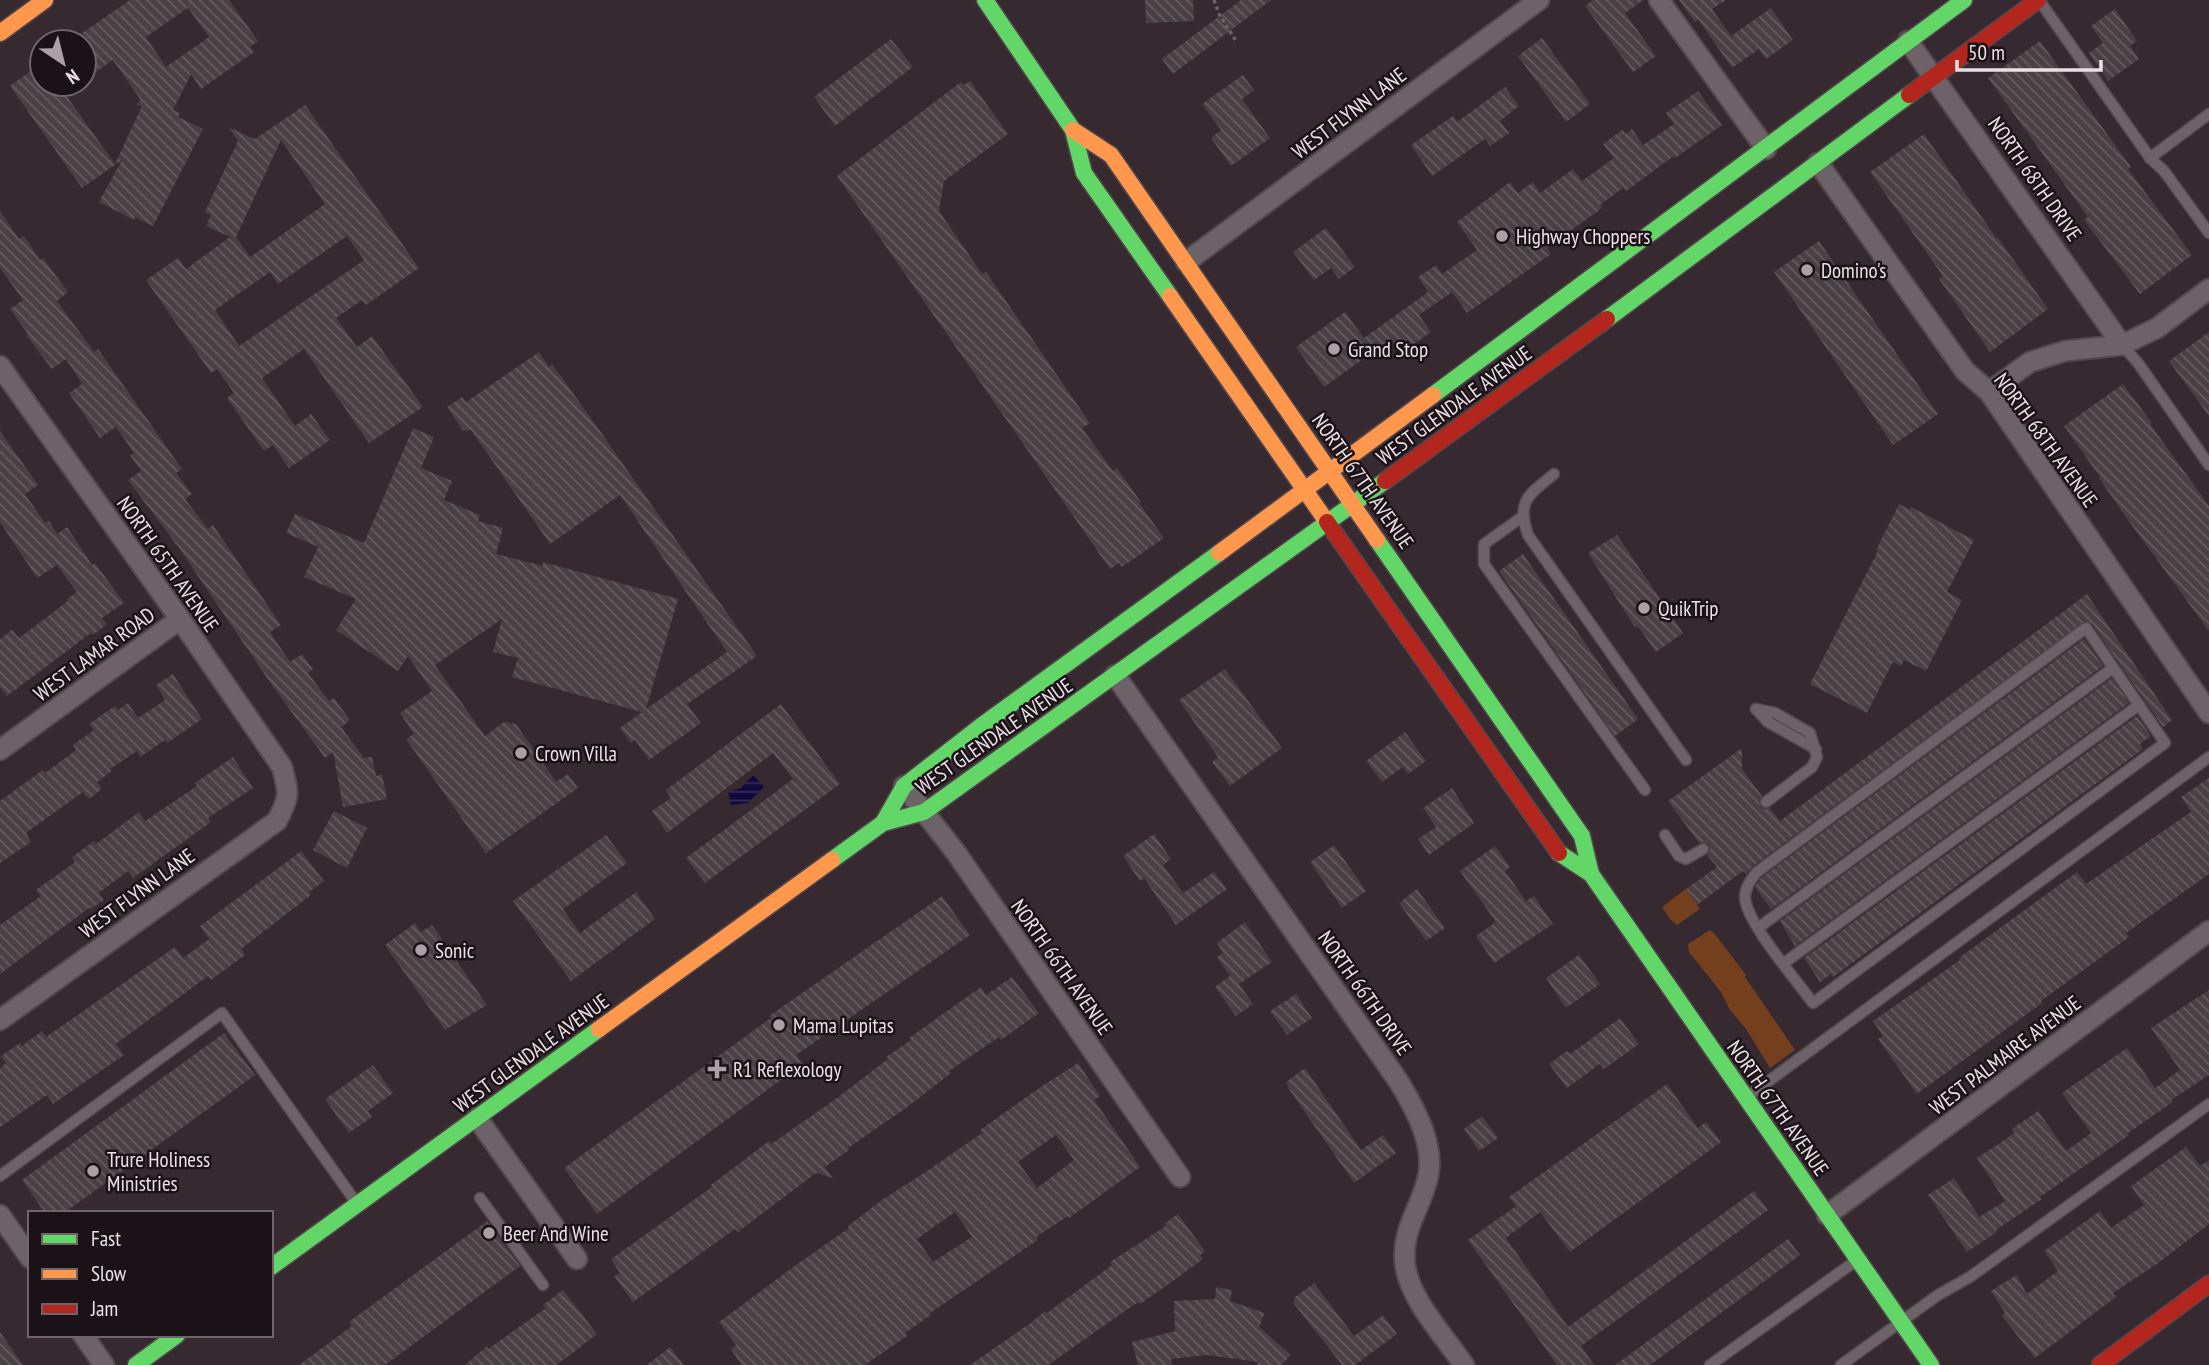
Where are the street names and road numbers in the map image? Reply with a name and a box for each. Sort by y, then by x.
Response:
street label: WEST FLYNN LANE [1286,61,1412,165]
street label: NORTH 68TH DRIVE [1982,112,2088,246]
street label: WEST GLENDALE AVENUE [1371,339,1537,471]
street label: NORTH 68TH AVENUE [1988,368,2104,512]
street label: NORTH 67TH AVENUE [1306,408,1420,554]
street label: NORTH 65TH AVENUE [111,491,225,637]
street label: WEST LAMAR ROAD [28,601,160,707]
street label: WEST GLENDALE AVENUE [910,672,1078,800]
street label: WEST FLYNN LANE [74,842,200,944]
street label: NORTH 66TH AVENUE [1005,894,1119,1040]
street label: NORTH 66TH DRIVE [1312,926,1418,1060]
street label: WEST GLENDALE AVENUE [448,987,614,1119]
street label: WEST PALMAIRE AVENUE [1924,989,2086,1121]
street label: NORTH 67TH AVENUE [1721,1035,1835,1181]

